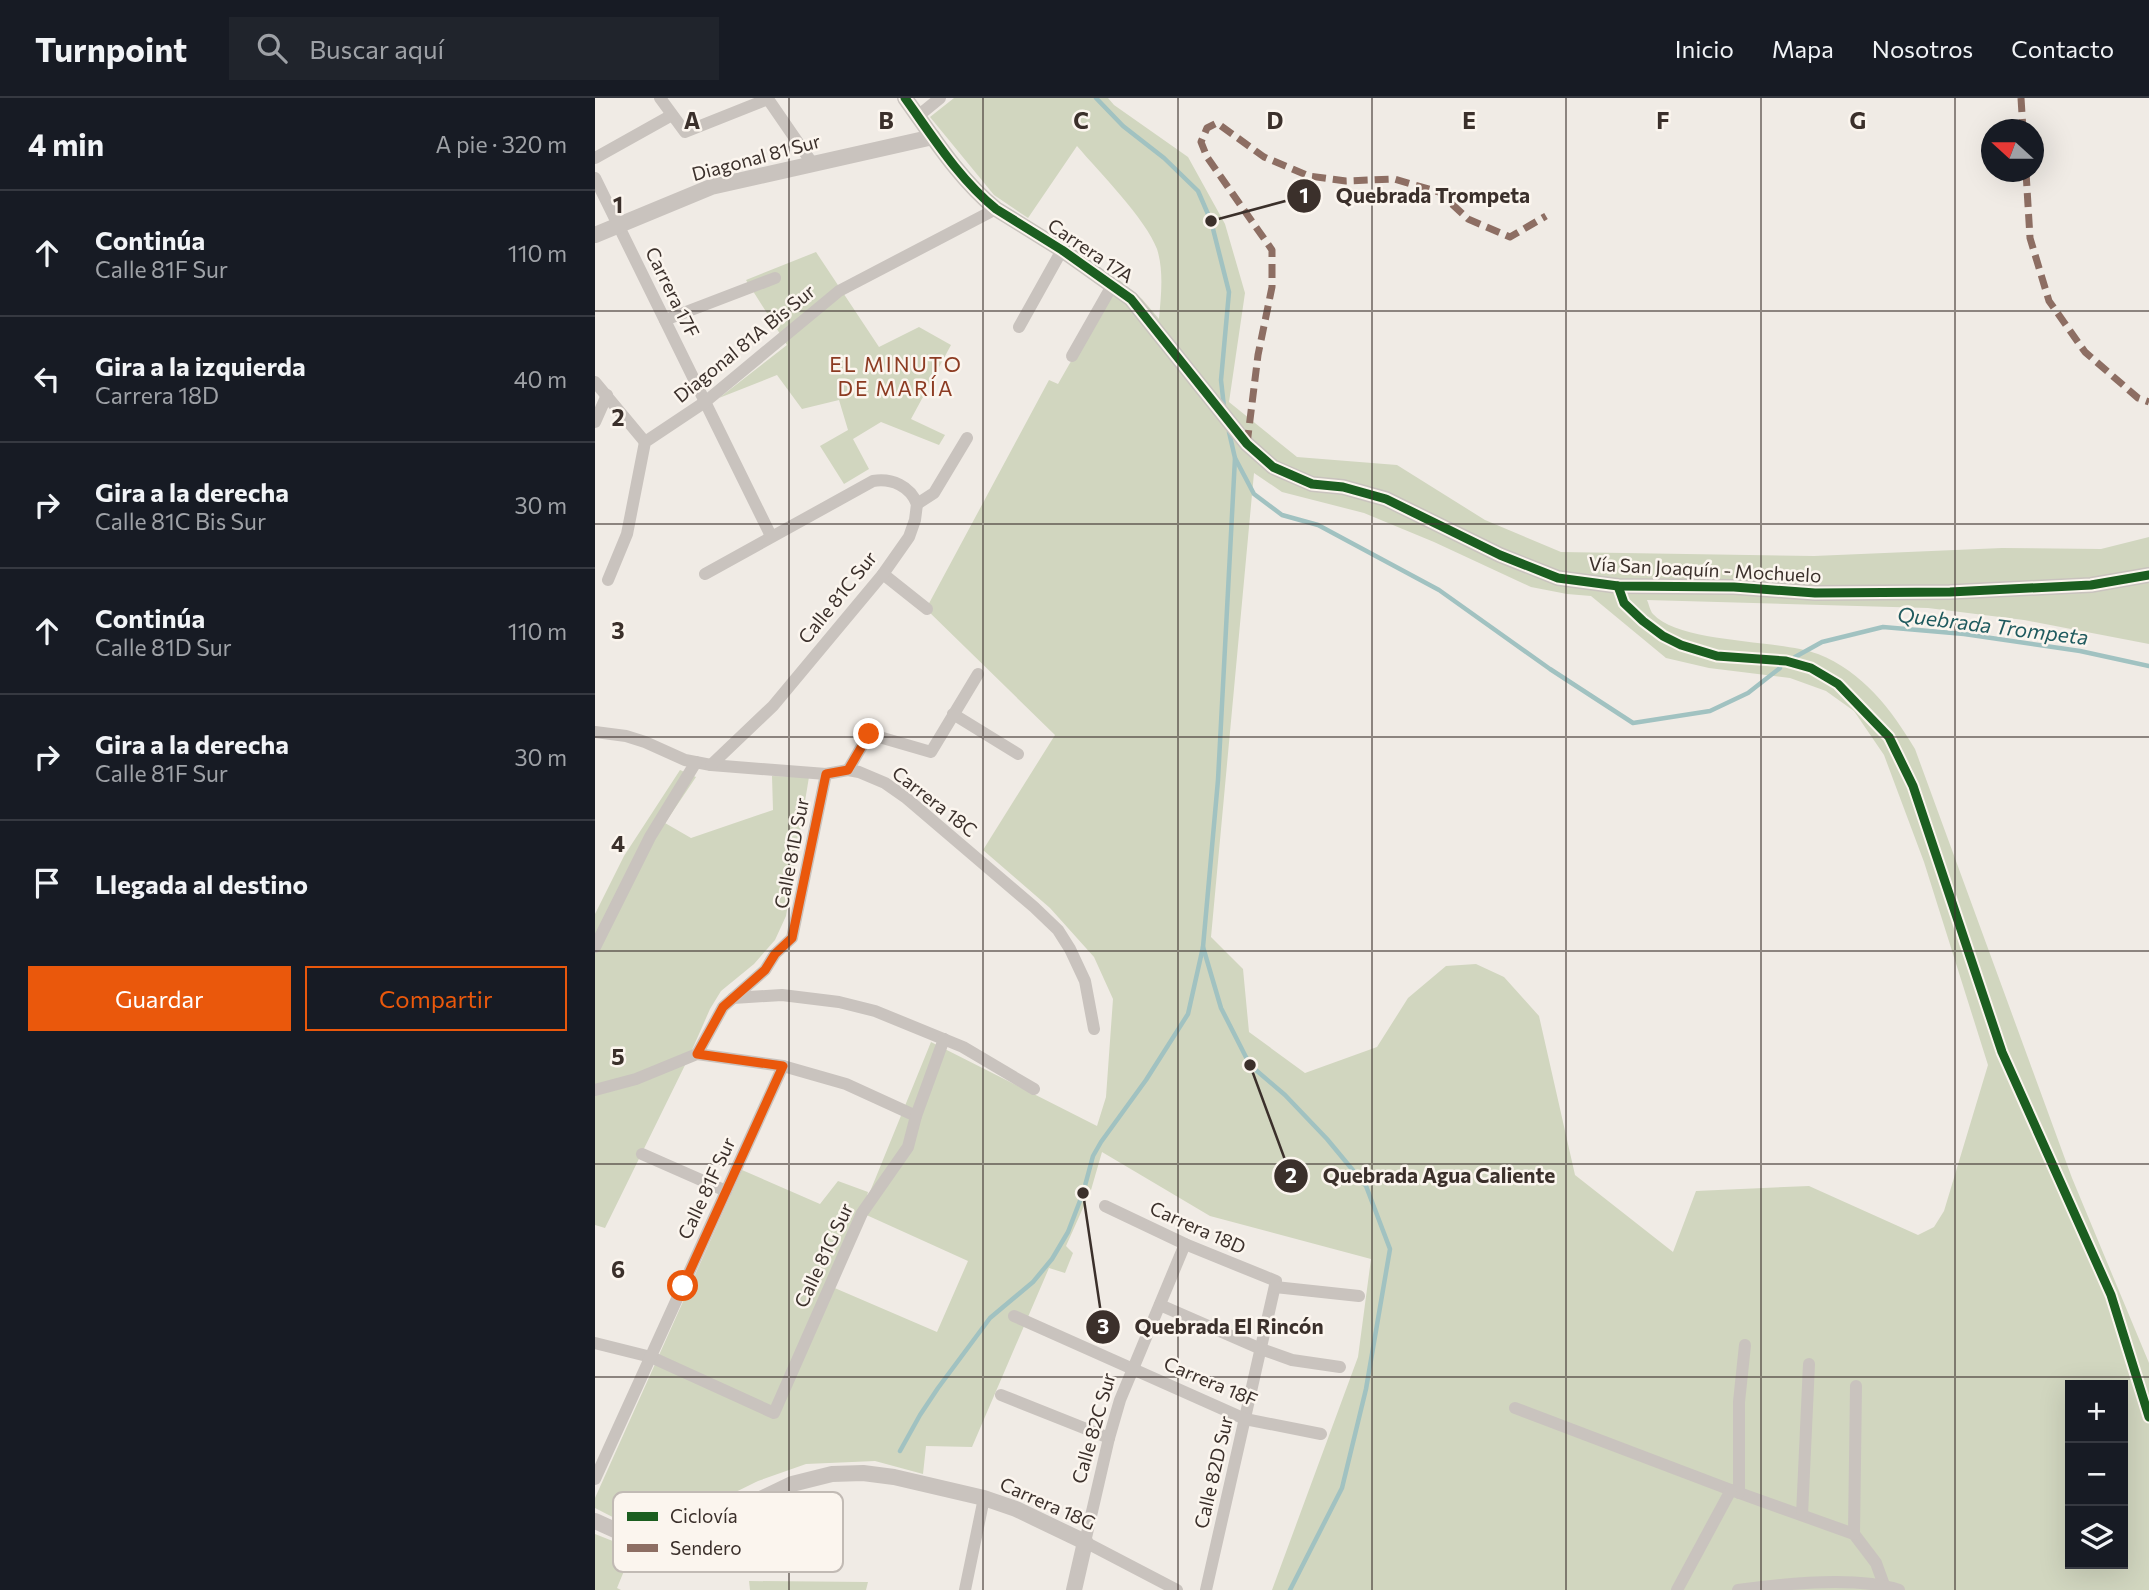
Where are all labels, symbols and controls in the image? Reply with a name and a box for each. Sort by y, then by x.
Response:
search box [229,17,719,80]
text: Turnpoint [35,28,187,69]
icon: search [253,29,291,67]
text: Buscar aquí [309,33,444,64]
text: Inicio [1675,34,1734,63]
text: Mapa [1772,34,1834,63]
text: Nosotros [1872,34,1973,63]
text: Contacto [2011,34,2114,63]
text: A [684,106,701,134]
text: B [878,106,894,134]
text: C [1073,106,1089,134]
text: D [1267,106,1284,134]
text: E [1462,106,1476,134]
text: F [1656,106,1670,134]
text: G [1850,106,1866,134]
north arrow [1981,119,2044,182]
text: 4 min [28,125,104,162]
street label: Diagonal 81 Sur [689,129,823,185]
text: A pie · 320 m [436,130,567,158]
callout: Quebrada Trompeta [1287,175,1544,217]
text: 1 [1299,182,1309,207]
text: Quebrada Trompeta [1336,182,1530,207]
text: 1 [613,190,623,218]
street label: Carrera 17A [1044,213,1138,287]
text: Continúa [95,224,205,255]
icon: ahead [28,234,66,272]
text: 110 m [508,239,567,267]
street label: Carrera 17F [641,243,705,341]
text: Calle 81F Sur [95,255,228,283]
street label: Diagonal 81A Bis Sur [669,279,819,407]
text: Gira a la izquierda [95,350,306,381]
district label: EL MINUTO DE MARÍA [829,351,963,400]
icon: left [28,360,66,398]
text: 40 m [514,365,567,393]
text: Carrera 18D [95,381,219,409]
text: 2 [611,403,625,431]
text: Gira a la derecha [95,476,289,507]
icon: right [28,486,66,524]
text: 30 m [514,491,567,519]
text: Calle 81C Bis Sur [95,507,266,535]
street label: Calle 81C Sur [793,546,881,648]
street label: Vía San Joaquín - Mochuelo [1588,551,1822,587]
water label: Quebrada Trompeta [1896,601,2090,649]
text: Continúa [95,602,205,633]
icon: ahead [28,612,66,650]
text: 3 [611,616,625,644]
text: 110 m [508,617,567,645]
text: Calle 81D Sur [95,633,232,661]
route end [853,718,884,749]
text: Gira a la derecha [95,728,289,759]
icon: right [28,738,66,776]
text: 30 m [514,743,567,771]
text: Calle 81F Sur [95,759,228,787]
street label: Carrera 18C [888,761,982,841]
street label: Calle 81D Sur [769,795,813,911]
text: 4 [611,829,625,857]
icon: arrive [28,864,66,902]
text: Llegada al destino [95,868,308,899]
button: Guardar [28,966,291,1031]
button: Compartir [305,966,567,1031]
text: 5 [611,1042,625,1070]
street label: Calle 81F Sur [672,1133,740,1243]
callout: Quebrada Agua Caliente [1274,1155,1569,1197]
text: 2 [1285,1162,1297,1187]
text: Quebrada Agua Caliente [1323,1162,1555,1187]
street label: Carrera 18D [1147,1196,1249,1258]
street label: Calle 81G Sur [789,1199,857,1311]
text: 6 [611,1255,625,1283]
route start [667,1270,698,1301]
callout: Quebrada El Rincón [1085,1306,1337,1348]
text: 3 [1097,1313,1109,1338]
text: Quebrada El Rincón [1134,1313,1324,1338]
street label: Carrera 18F [1161,1351,1261,1411]
street label: Calle 82C Sur [1066,1370,1120,1486]
map controls [2065,1380,2128,1569]
button: + [2065,1380,2128,1443]
street label: Calle 82D Sur [1189,1413,1237,1531]
button: − [2065,1443,2128,1506]
street label: Carrera 18G [997,1472,1099,1534]
legend [613,1492,843,1572]
text: Ciclovía [670,1504,738,1527]
button: layers [2065,1506,2128,1569]
text: Sendero [670,1536,742,1559]

